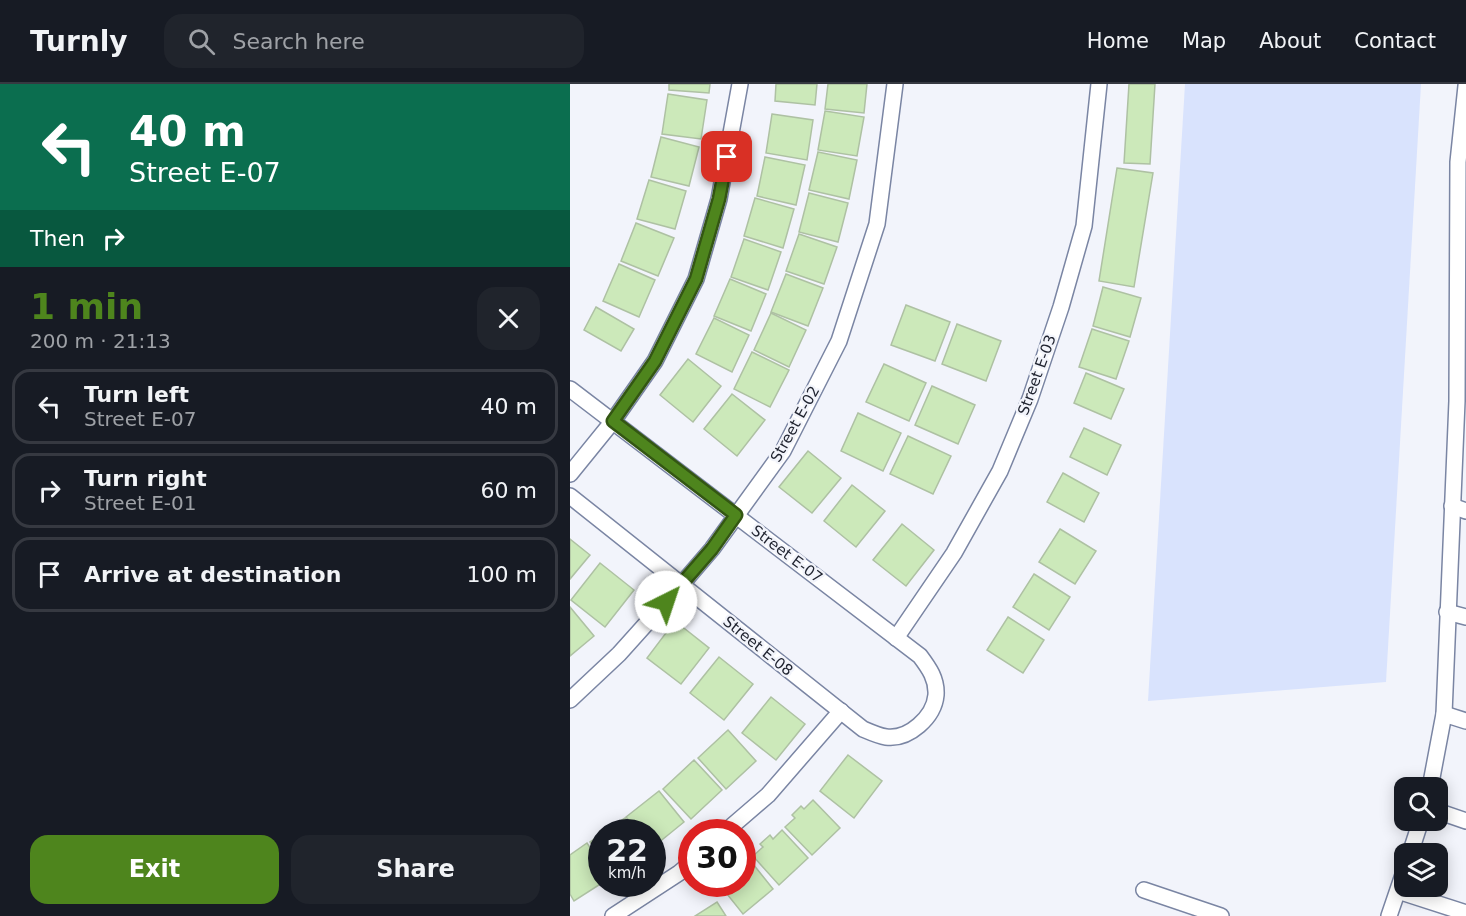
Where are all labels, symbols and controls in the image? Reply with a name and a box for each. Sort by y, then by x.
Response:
search box [164,14,584,68]
text: Turnly [30,25,128,58]
icon: search [185,25,218,58]
text: Search here [233,29,365,54]
text: Home [1087,29,1149,53]
text: Map [1182,29,1226,53]
text: About [1259,29,1321,53]
text: Contact [1354,29,1436,53]
text: 40 m [129,107,246,156]
icon: left [30,108,108,186]
pin [701,131,752,182]
icon: arrive [710,140,743,173]
text: Street E-07 [129,157,281,188]
icon: right [97,222,130,255]
text: Then [30,226,85,251]
text: 1 min [30,286,143,327]
button: close [477,287,540,350]
text: 200 m · 21:13 [30,329,171,353]
street label: Street E-03 [1014,332,1060,418]
text: Turn left [84,382,189,407]
street label: Street E-02 [767,383,823,465]
icon: left [33,390,66,423]
text: 40 m [481,394,537,419]
text: Street E-07 [84,407,196,431]
text: Turn right [84,466,207,491]
icon: right [33,474,66,507]
text: 60 m [481,478,537,503]
text: Street E-01 [84,491,196,515]
street label: Street E-07 [748,521,826,587]
icon: arrive [33,558,66,591]
text: Arrive at destination [84,562,341,587]
text: 100 m [467,562,537,587]
position arrow [634,570,698,634]
street label: Street E-08 [720,612,796,680]
map controls [1394,777,1448,897]
button: search [1394,777,1448,831]
speed limit sign: 30 [678,819,756,897]
text: 22 [606,833,648,868]
button: Exit [30,835,279,904]
button: Share [291,835,540,904]
button: layers [1394,843,1448,897]
text: km/h [608,864,646,882]

